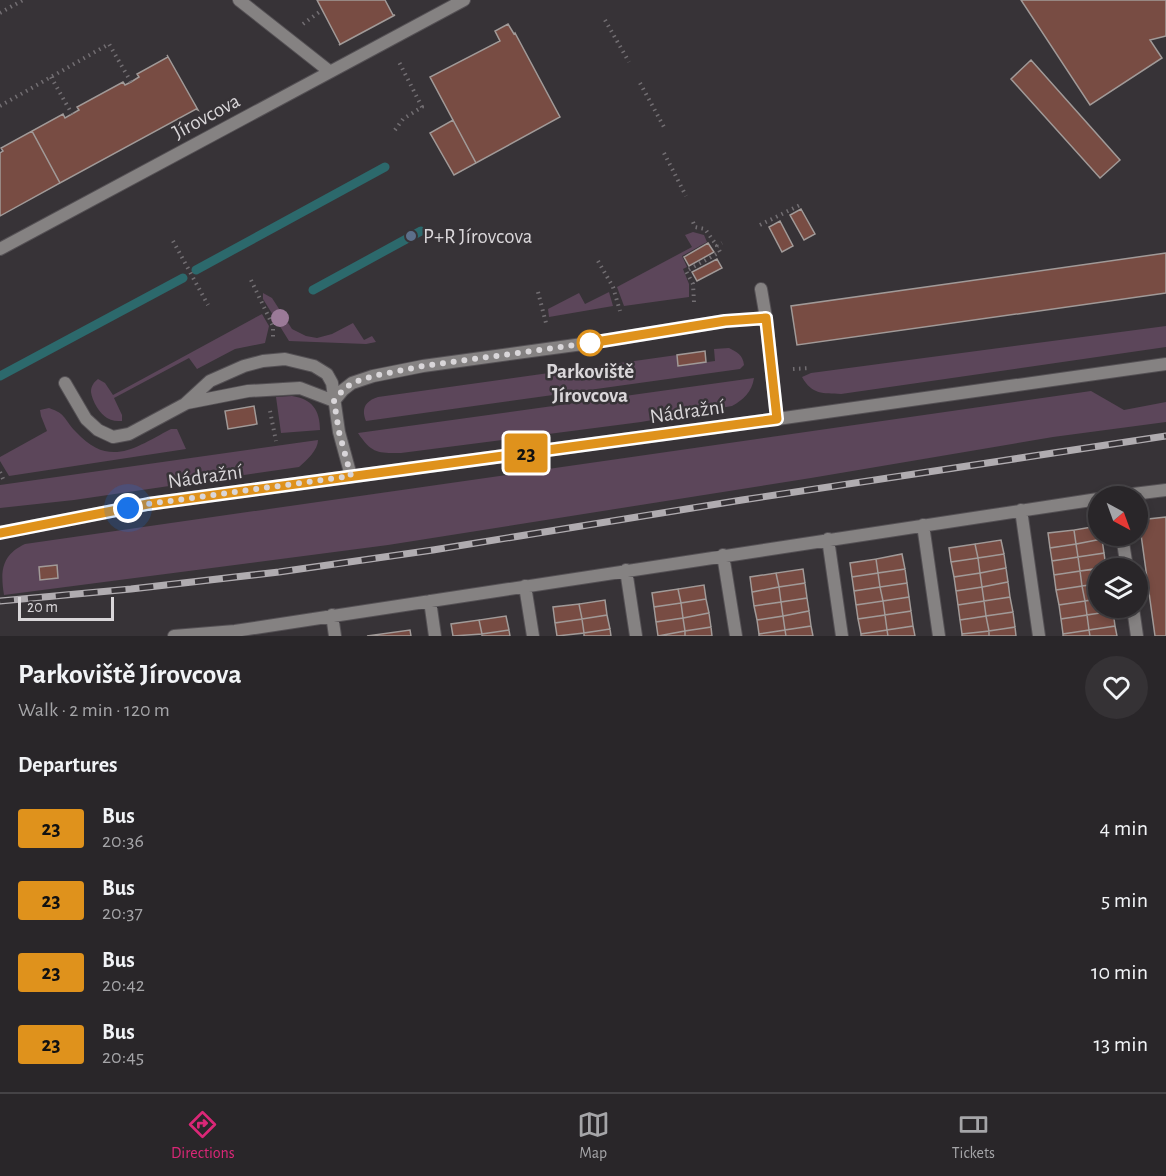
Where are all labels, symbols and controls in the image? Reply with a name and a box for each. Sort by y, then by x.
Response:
street label: Jírovcova [169,90,244,143]
place label: P+R Jírovcova [423,226,533,247]
marker: P+R Jírovcova [404,229,418,243]
marker: Parkoviště Jírovcova [577,330,603,356]
place label: Parkoviště Jírovcova [546,361,634,406]
street label: Nádražní [648,396,727,427]
line badge: 23 [499,434,553,472]
text: 23 [517,443,535,464]
street label: Nádražní [166,461,245,492]
north arrow [1088,486,1148,546]
map controls [1088,486,1148,618]
your location [113,493,143,523]
button: layers [1088,558,1148,618]
scale bar [18,594,114,622]
text: 20 m [27,599,58,615]
button: heart [1085,656,1148,719]
text: Parkoviště Jírovcova [18,661,242,689]
text: Walk · 2 min · 120 m [18,700,170,720]
text: Departures [18,754,118,776]
text: Bus [102,805,135,827]
text: 4 min [1100,817,1148,839]
text: 23 [42,818,60,839]
text: 20:36 [102,831,144,851]
text: Bus [102,877,135,899]
text: 5 min [1101,889,1148,911]
text: 23 [42,890,60,911]
text: 20:37 [102,903,143,923]
text: Bus [102,949,135,971]
text: 10 min [1091,961,1148,983]
text: 23 [42,962,60,983]
text: 20:42 [102,975,145,995]
text: Bus [102,1021,135,1043]
text: 13 min [1093,1033,1148,1055]
text: 23 [42,1034,60,1055]
text: 20:45 [102,1047,144,1067]
tab: Directions [171,1108,235,1163]
tab: Map [577,1108,610,1163]
tab: Tickets [952,1108,995,1163]

